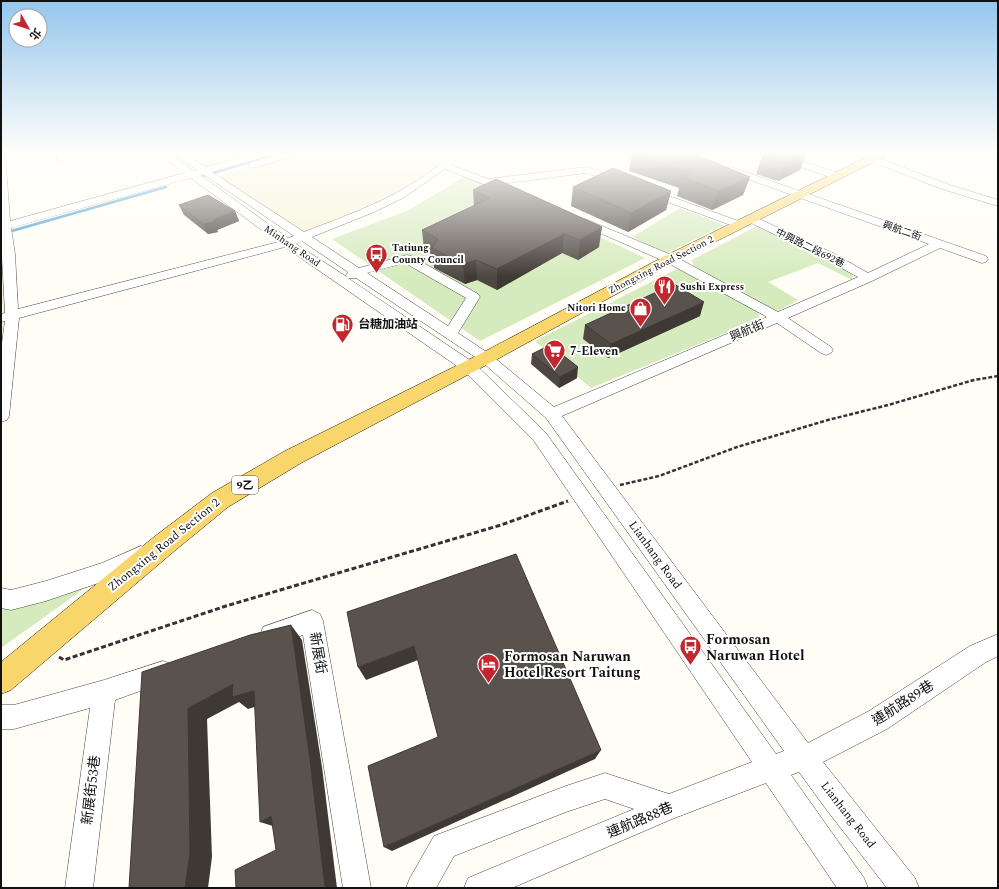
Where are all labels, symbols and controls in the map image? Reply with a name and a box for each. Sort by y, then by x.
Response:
north arrow [8,8,48,48]
text: 北 [25,24,45,44]
street label: 興航二街 [880,217,924,245]
street label: Minhang Road [260,221,324,271]
street label: 中興路二段692巷 [773,224,847,272]
street label: Zhongxing Road Section 2 [606,231,716,299]
place label: Tatiung County Council [392,240,464,268]
bus stop icon: Tatiung County Council [363,241,389,274]
restaurant icon: Sushi Express [652,274,678,307]
place label: Sushi Express [680,279,744,295]
shop icon: Nitori Home [628,295,654,328]
place label: Nitori Home [567,300,626,316]
fuel station icon: 台糖加油站 [329,311,355,344]
place label: 台糖加油站 [358,315,418,334]
street label: 興航街 [727,315,767,347]
supermarket icon: 7-Eleven [541,338,567,371]
place label: 7-Eleven [570,342,619,361]
road number: 9乙 [232,476,258,494]
street label: Zhongxing Road Section 2 [104,494,224,596]
street label: Lianhang Road [624,517,687,593]
place label: Formosan Naruwan Hotel [706,629,805,666]
street label: 新展街 [304,630,332,676]
bus stop icon: Formosan Naruwan Hotel [677,634,703,667]
place label: Formosan Naruwan Hotel Resort Taitung [504,646,641,683]
hotel icon: Formosan Naruwan Hotel Resort Taitung [476,651,502,684]
street label: 連航路89巷 [868,675,938,731]
street label: 新展街53巷 [76,754,106,826]
street label: Lianhang Road [816,777,880,853]
street label: 連航路88巷 [604,797,676,843]

